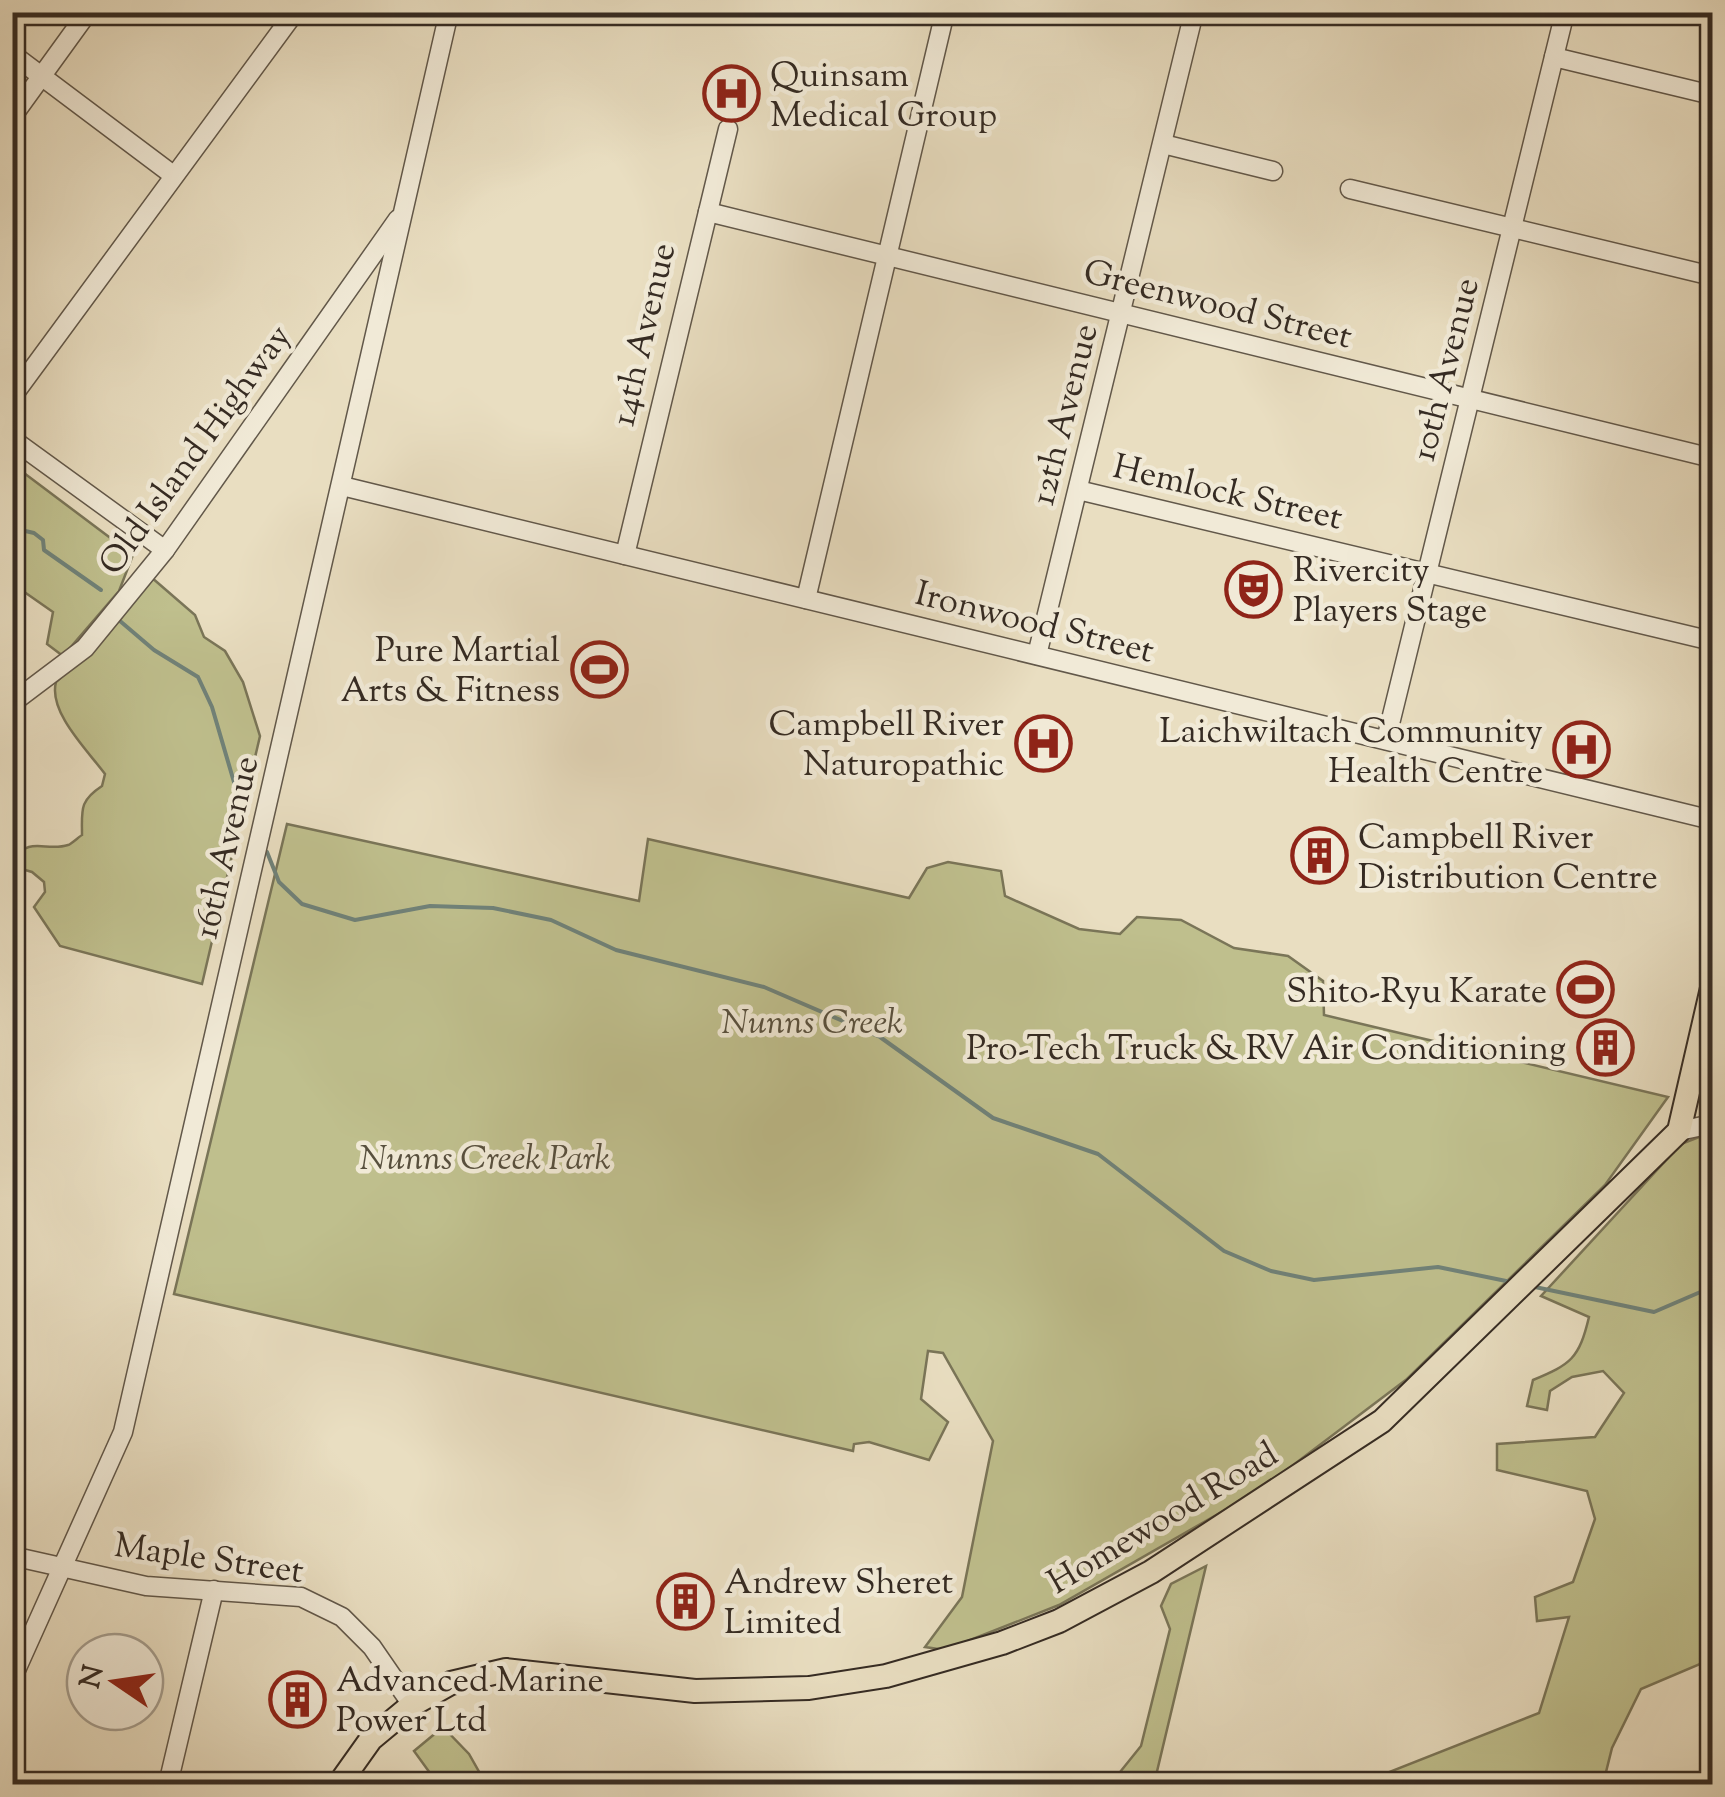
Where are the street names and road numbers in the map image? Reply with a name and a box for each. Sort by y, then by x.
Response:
street label: 14th Avenue [600,238,691,431]
street label: Greenwood Street [1078,248,1357,364]
street label: 10th Avenue [1400,273,1495,467]
street label: Old Island Highway [88,315,305,587]
street label: 12th Avenue [1019,319,1114,511]
street label: Hemlock Street [1107,443,1347,546]
street label: Ironwood Street [909,570,1159,679]
street label: 16th Avenue [183,751,274,944]
street label: Homewood Road [1039,1431,1289,1609]
street label: Maple Street [111,1522,307,1599]

